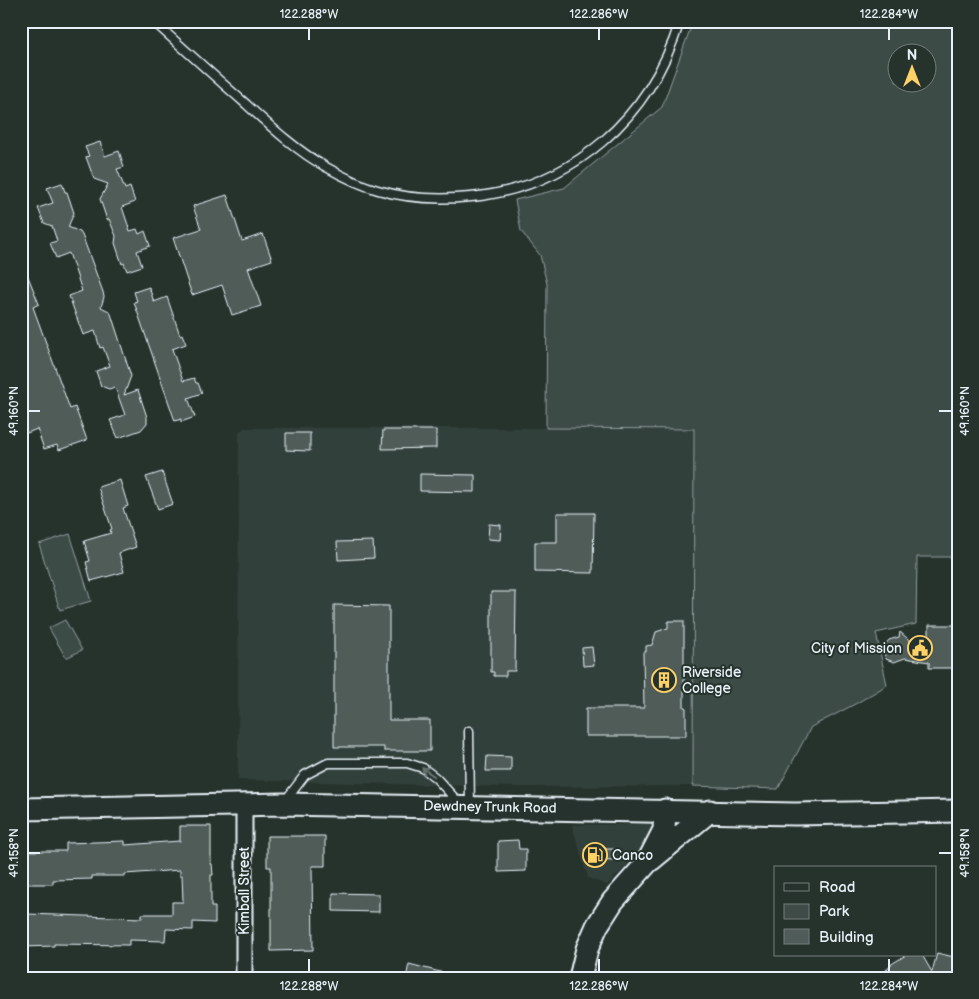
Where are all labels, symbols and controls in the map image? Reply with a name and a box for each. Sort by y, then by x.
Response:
text: 122.288°W [280,7,338,22]
text: 122.286°W [570,7,628,22]
text: 122.284°W [860,7,918,22]
north arrow [886,42,936,92]
text: N [907,47,917,64]
text: 49.160°N [7,386,22,436]
text: 49.160°N [958,386,973,436]
public building icon: City of Mission [907,635,933,661]
place label: City of Mission [811,640,902,657]
place label: Riverside College [682,664,741,697]
building icon: Riverside College [651,667,677,693]
one-way arrow [421,767,435,777]
street label: Dewdney Trunk Road [423,797,557,817]
text: 49.158°N [7,828,22,878]
text: 49.158°N [958,828,973,878]
fuel station icon: Canco [582,842,608,868]
street label: Kimball Street [236,846,253,935]
place label: Canco [612,847,653,864]
legend [774,866,936,956]
text: Road [819,878,855,897]
text: Park [819,902,850,921]
text: Building [819,928,874,947]
text: 122.288°W [280,979,338,994]
text: 122.286°W [570,979,628,994]
text: 122.284°W [860,979,918,994]

